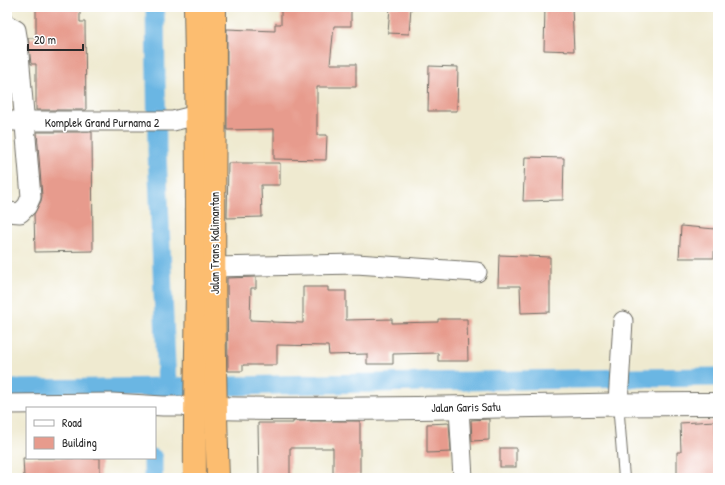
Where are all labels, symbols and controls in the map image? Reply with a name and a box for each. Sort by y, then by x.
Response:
scale bar [28,26,83,52]
text: 20 m [34,31,56,48]
street label: Komplek Grand Purnama 2 [45,114,160,131]
street label: Jalan Trans Kalimantan [206,192,223,294]
street label: Jalan Garis Satu [431,398,501,416]
legend [26,407,156,459]
text: Road [62,414,82,431]
text: Building [62,434,97,451]

